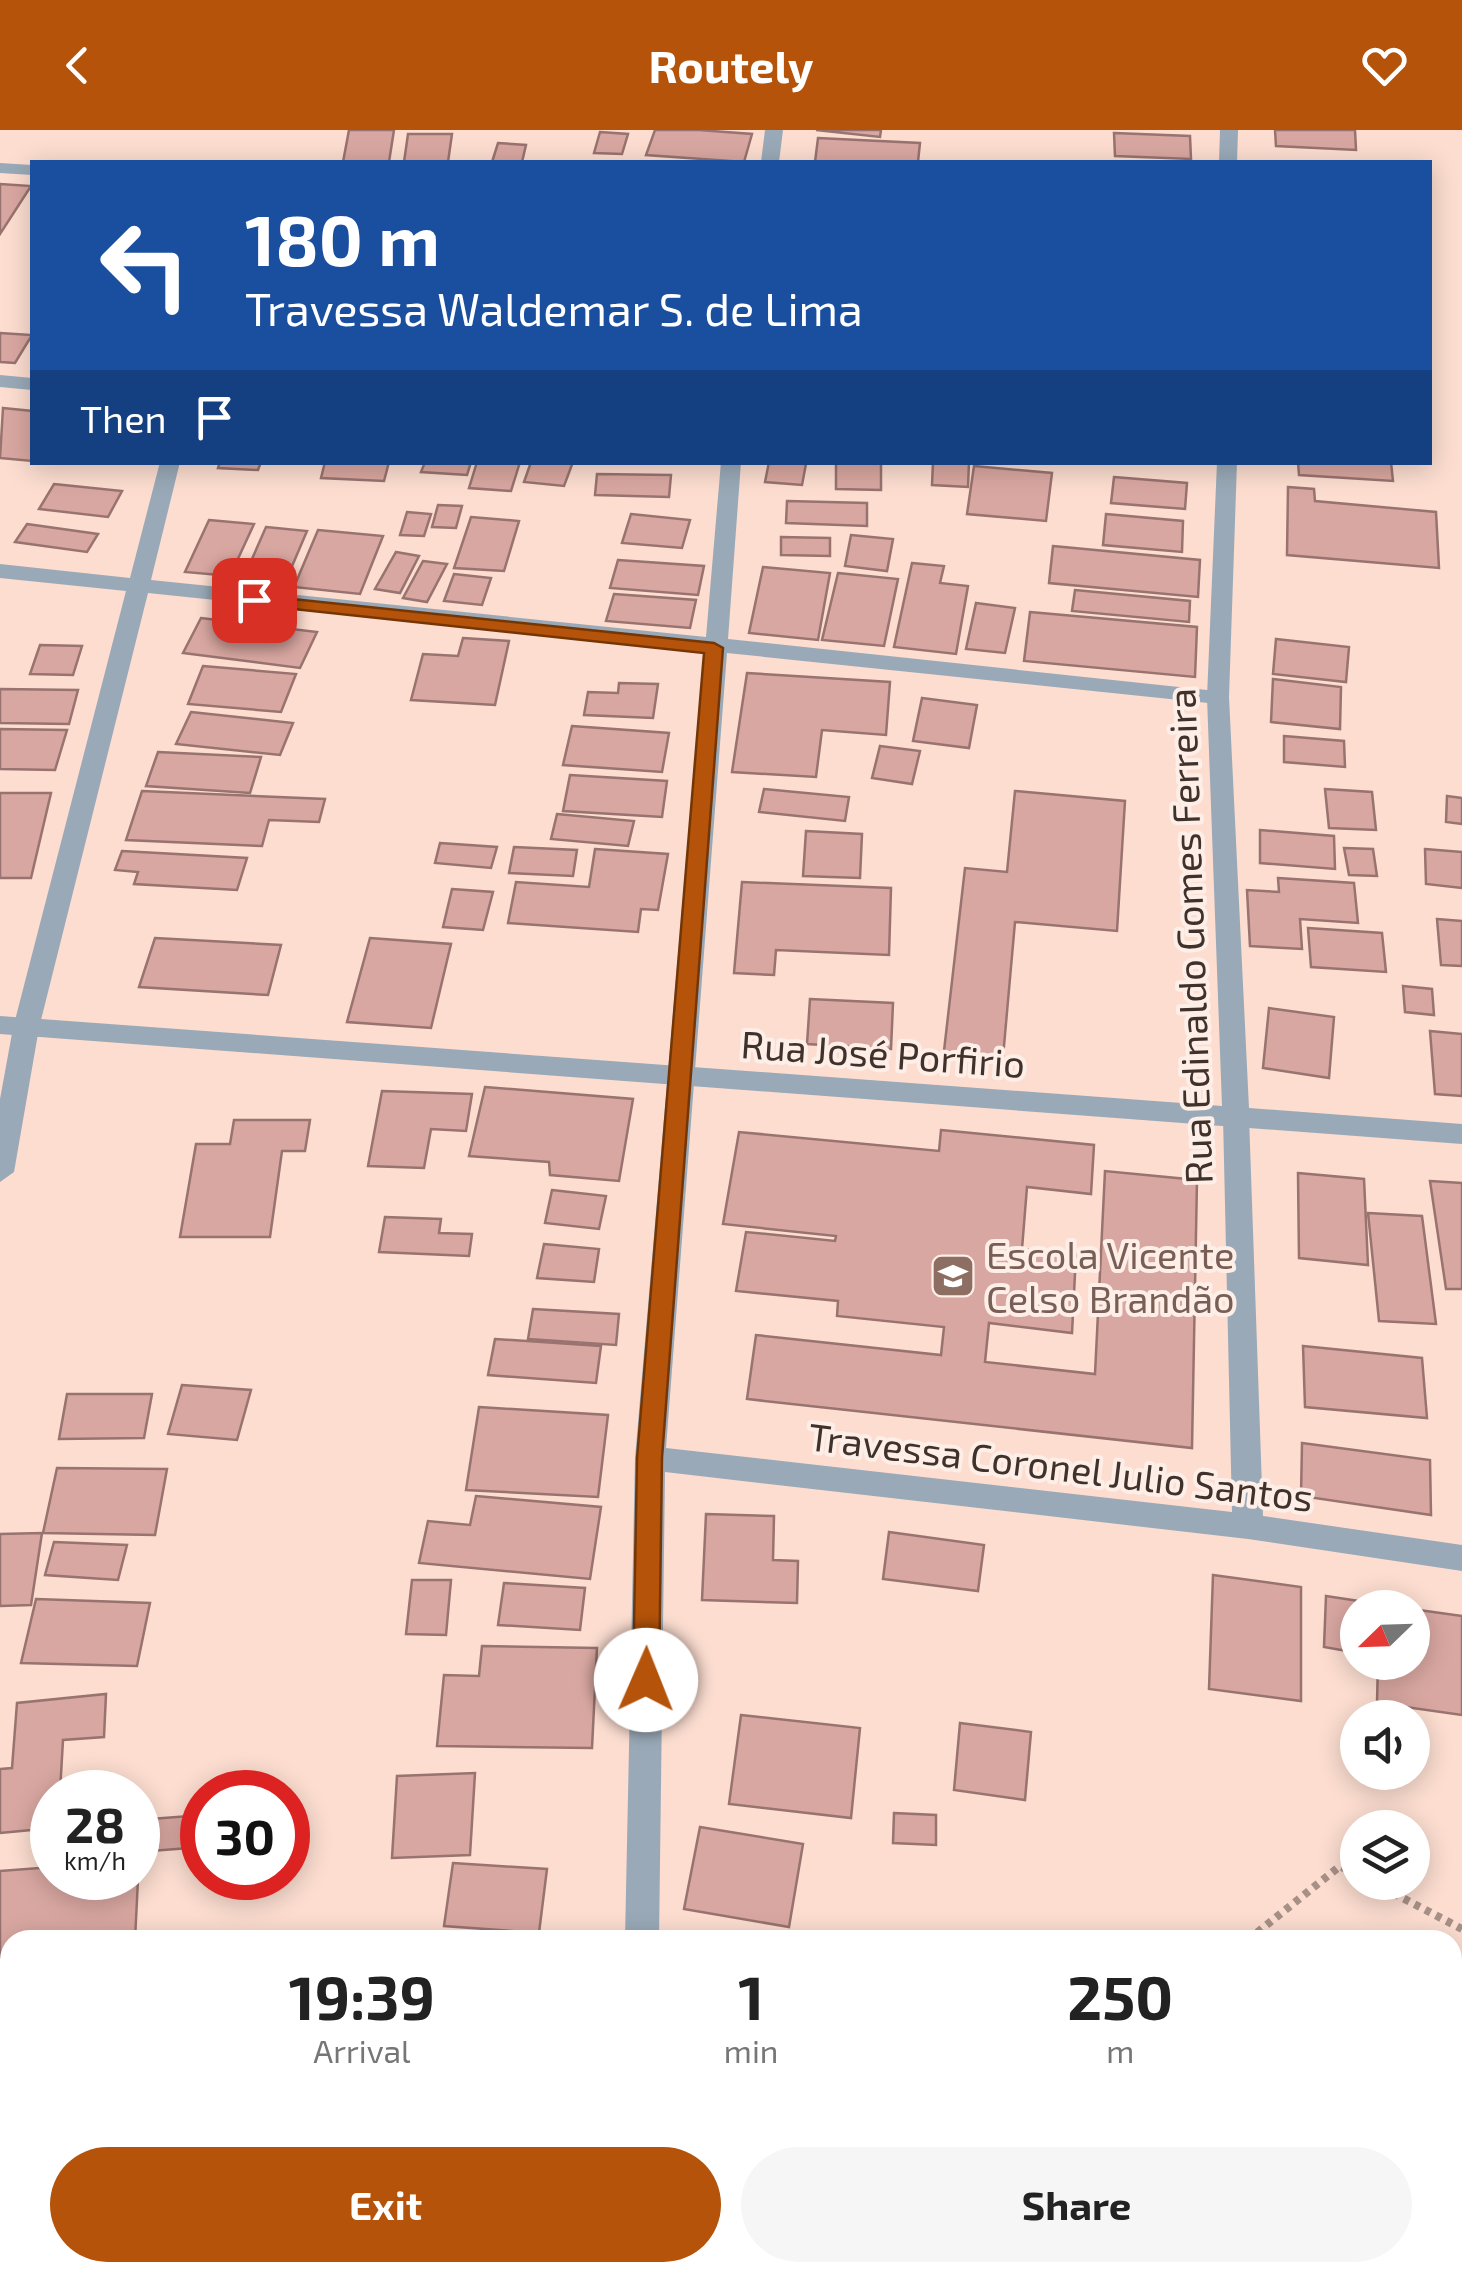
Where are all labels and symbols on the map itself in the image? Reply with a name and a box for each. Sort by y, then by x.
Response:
pin [212,558,297,643]
street label: Rua Edinaldo Gomes Ferreira [1157,687,1221,1185]
street label: Rua José Porfirio [739,1020,1027,1086]
place label: Escola Vicente Celso Brandão [986,1231,1235,1321]
school or university icon: Escola Vicente Celso Brandão [930,1253,976,1299]
street label: Travessa Coronel Julio Santos [806,1412,1316,1520]
north arrow [1340,1590,1430,1680]
position arrow [594,1628,698,1732]
speed limit sign: 30 [180,1770,310,1900]

